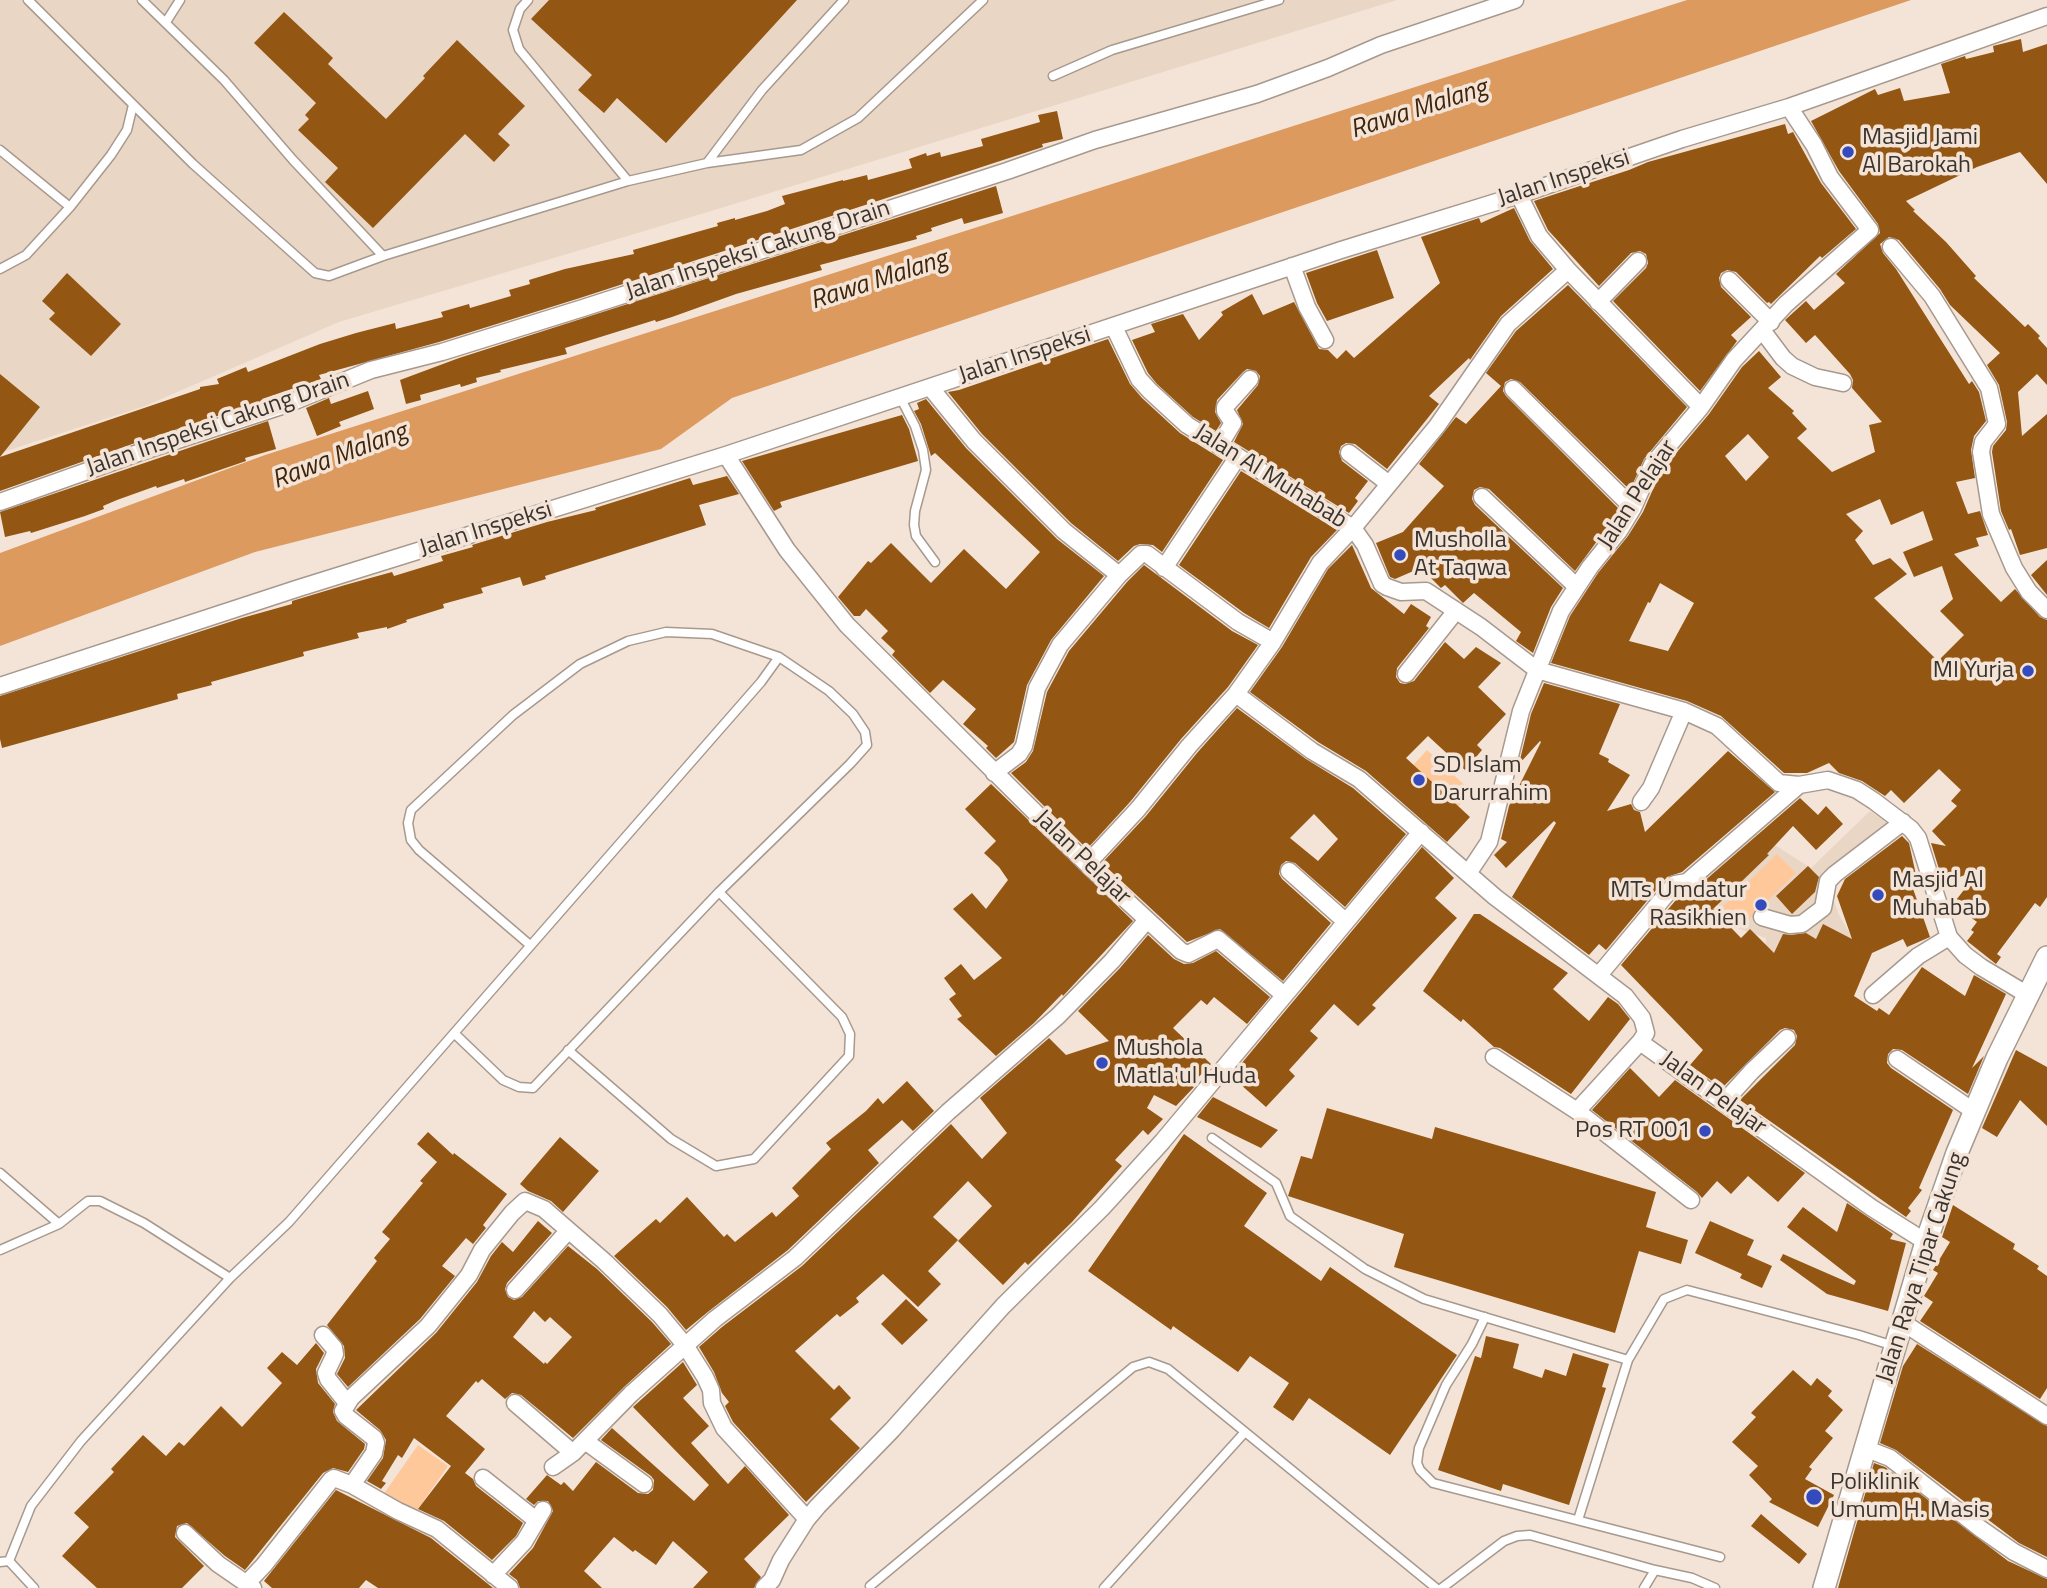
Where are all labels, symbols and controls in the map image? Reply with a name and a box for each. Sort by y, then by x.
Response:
water label: Rawa Malang [1347,73,1491,147]
place label: Masjid Jami Al Barokah [1862,124,1978,180]
street label: Jalan Inspeksi [1494,144,1634,214]
marker: Masjid Jami Al Barokah [1840,144,1856,160]
street label: Jalan Inspeksi Cakung Drain [622,195,894,307]
water label: Rawa Malang [807,244,951,318]
street label: Jalan Inspeksi [955,321,1095,391]
street label: Jalan Inspeksi Cakung Drain [83,366,353,484]
water label: Rawa Malang [268,417,412,497]
street label: Jalan Al Muhabab [1188,418,1352,536]
street label: Jalan Pelajar [1592,435,1684,555]
street label: Jalan Inspeksi [416,496,556,564]
place label: Musholla At Taqwa [1414,527,1507,583]
marker: Musholla At Taqwa [1392,547,1408,563]
place label: MI Yurja [1933,657,2014,685]
marker: MI Yurja [2020,663,2036,679]
place label: SD Islam Darurrahim [1433,752,1548,808]
marker: SD Islam Darurrahim [1411,772,1427,788]
street label: Jalan Pelajar [1027,805,1137,911]
place label: Masjid Al Muhabab [1892,867,1987,923]
place label: MTs Umdatur Rasikhien [1610,877,1747,933]
marker: Masjid Al Muhabab [1870,887,1886,903]
marker: MTs Umdatur Rasikhien [1753,897,1769,913]
place label: Mushola Matla'ul Huda [1116,1035,1256,1091]
street label: Jalan Pelajar [1654,1046,1772,1142]
marker: Mushola Matla'ul Huda [1094,1055,1110,1071]
place label: Pos RT 001 [1575,1117,1691,1145]
marker: Pos RT 001 [1697,1123,1713,1139]
street label: Jalan Raya Tipar Cakung [1871,1149,1973,1387]
place label: Poliklinik Umum H. Masis [1830,1469,1990,1525]
marker: Poliklinik Umum H. Masis [1804,1487,1824,1507]

